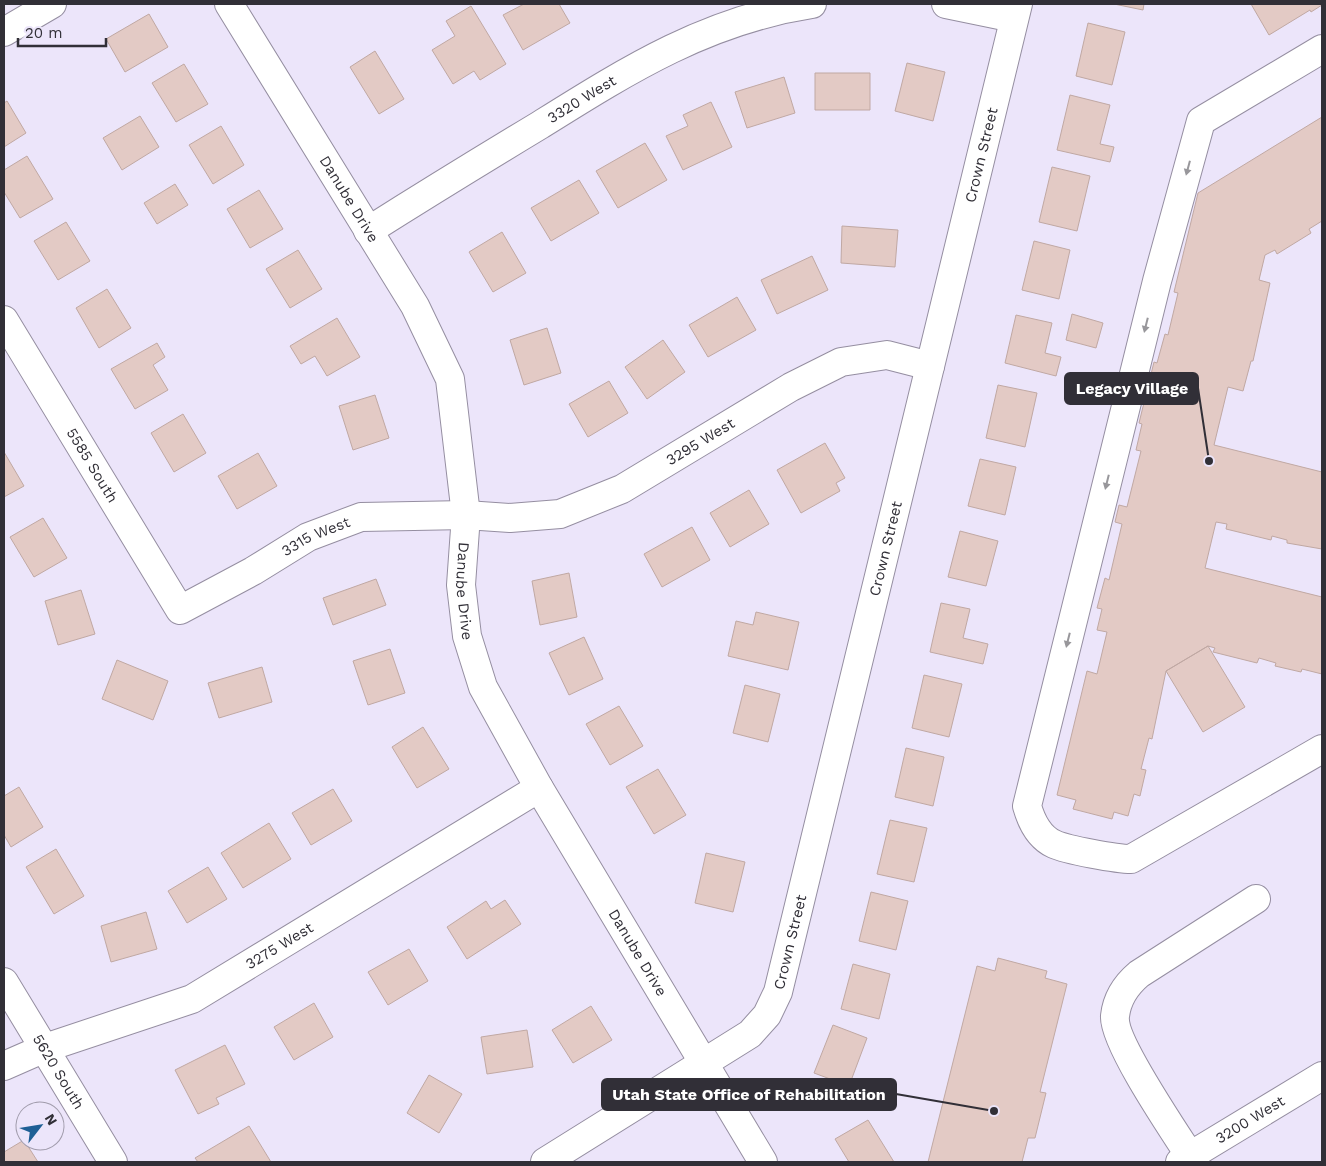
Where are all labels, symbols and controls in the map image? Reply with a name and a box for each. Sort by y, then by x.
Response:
scale bar [18,15,105,47]
text: 20 m [25,24,63,42]
street label: 3320 West [544,71,620,127]
street label: Crown Street [961,105,1002,204]
street label: Danube Drive [316,152,383,246]
one-way arrow [1184,160,1192,175]
one-way arrow [1142,317,1150,332]
callout: Legacy Village [1065,373,1198,404]
text: Legacy Village [1076,379,1188,398]
street label: 3295 West [663,414,739,469]
street label: 5585 South [63,425,122,506]
one-way arrow [1103,475,1111,490]
street label: Crown Street [866,499,906,598]
street label: 3315 West [278,513,353,560]
street label: Danube Drive [452,542,476,641]
one-way arrow [1063,633,1071,648]
street label: Crown Street [770,892,810,991]
street label: Danube Drive [605,906,671,1000]
street label: 3275 West [242,918,317,973]
street label: 5620 South [29,1031,88,1113]
callout: Utah State Office of Rehabilitation [602,1079,896,1110]
text: Utah State Office of Rehabilitation [612,1085,886,1104]
street label: 3200 West [1212,1091,1289,1147]
north arrow [15,1101,65,1151]
text: N [42,1111,61,1128]

